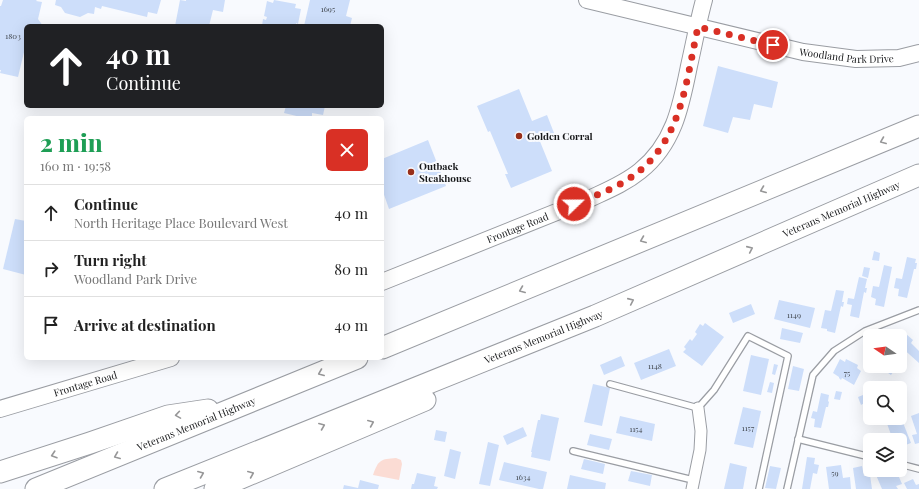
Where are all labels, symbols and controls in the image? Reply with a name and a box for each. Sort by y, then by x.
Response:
house number: 1695 [321,3,335,14]
pin [756,28,790,62]
house number: 1803 [5,30,21,41]
icon: arrive [762,34,784,56]
text: 40 m [106,35,171,72]
icon: ahead [40,40,92,92]
street label: Woodland Park Drive [798,44,894,66]
text: Continue [106,71,181,95]
text: 2 min [40,126,103,158]
button: close [326,129,368,171]
place label: Golden Corral [527,129,593,143]
marker: Golden Corral [514,131,524,141]
one-way arrow [879,136,887,144]
text: 160 m · 19:58 [40,157,111,174]
place label: Outback Steakhouse [419,159,472,185]
marker: Outback Steakhouse [406,167,416,177]
street label: Veterans Memorial Highway [779,177,902,241]
position arrow [553,183,595,225]
one-way arrow [759,186,766,194]
text: Continue [74,194,138,214]
icon: ahead [40,202,62,224]
text: 40 m [335,203,368,223]
street label: Frontage Road [485,209,551,246]
text: North Heritage Place Boulevard West [74,214,288,231]
one-way arrow [639,235,647,243]
one-way arrow [746,246,753,254]
text: Turn right [74,250,147,270]
icon: right [40,258,62,280]
text: 80 m [334,259,368,279]
text: Woodland Park Drive [74,270,197,287]
one-way arrow [519,285,526,293]
one-way arrow [626,298,634,306]
street label: Veterans Memorial Highway [481,306,605,367]
house number: 1149 [787,309,801,320]
icon: arrive [40,314,62,336]
text: Arrive at destination [74,315,216,335]
text: 40 m [335,315,368,335]
north arrow [863,329,907,373]
map controls [863,329,907,477]
house number: 1148 [648,360,662,371]
street label: Frontage Road [52,367,119,400]
house number: 75 [844,367,850,378]
one-way arrow [317,368,325,376]
button: search [863,381,907,425]
street label: Veterans Memorial Highway [134,393,257,454]
one-way arrow [175,410,181,419]
one-way arrow [366,420,374,428]
house number: 1157 [742,422,755,433]
one-way arrow [318,423,325,431]
house number: 1154 [629,423,643,434]
button: layers [863,433,907,477]
one-way arrow [51,450,58,459]
one-way arrow [114,451,122,459]
house number: 59 [831,467,839,478]
one-way arrow [197,471,204,479]
one-way arrow [246,471,254,479]
house number: 1634 [516,471,530,482]

